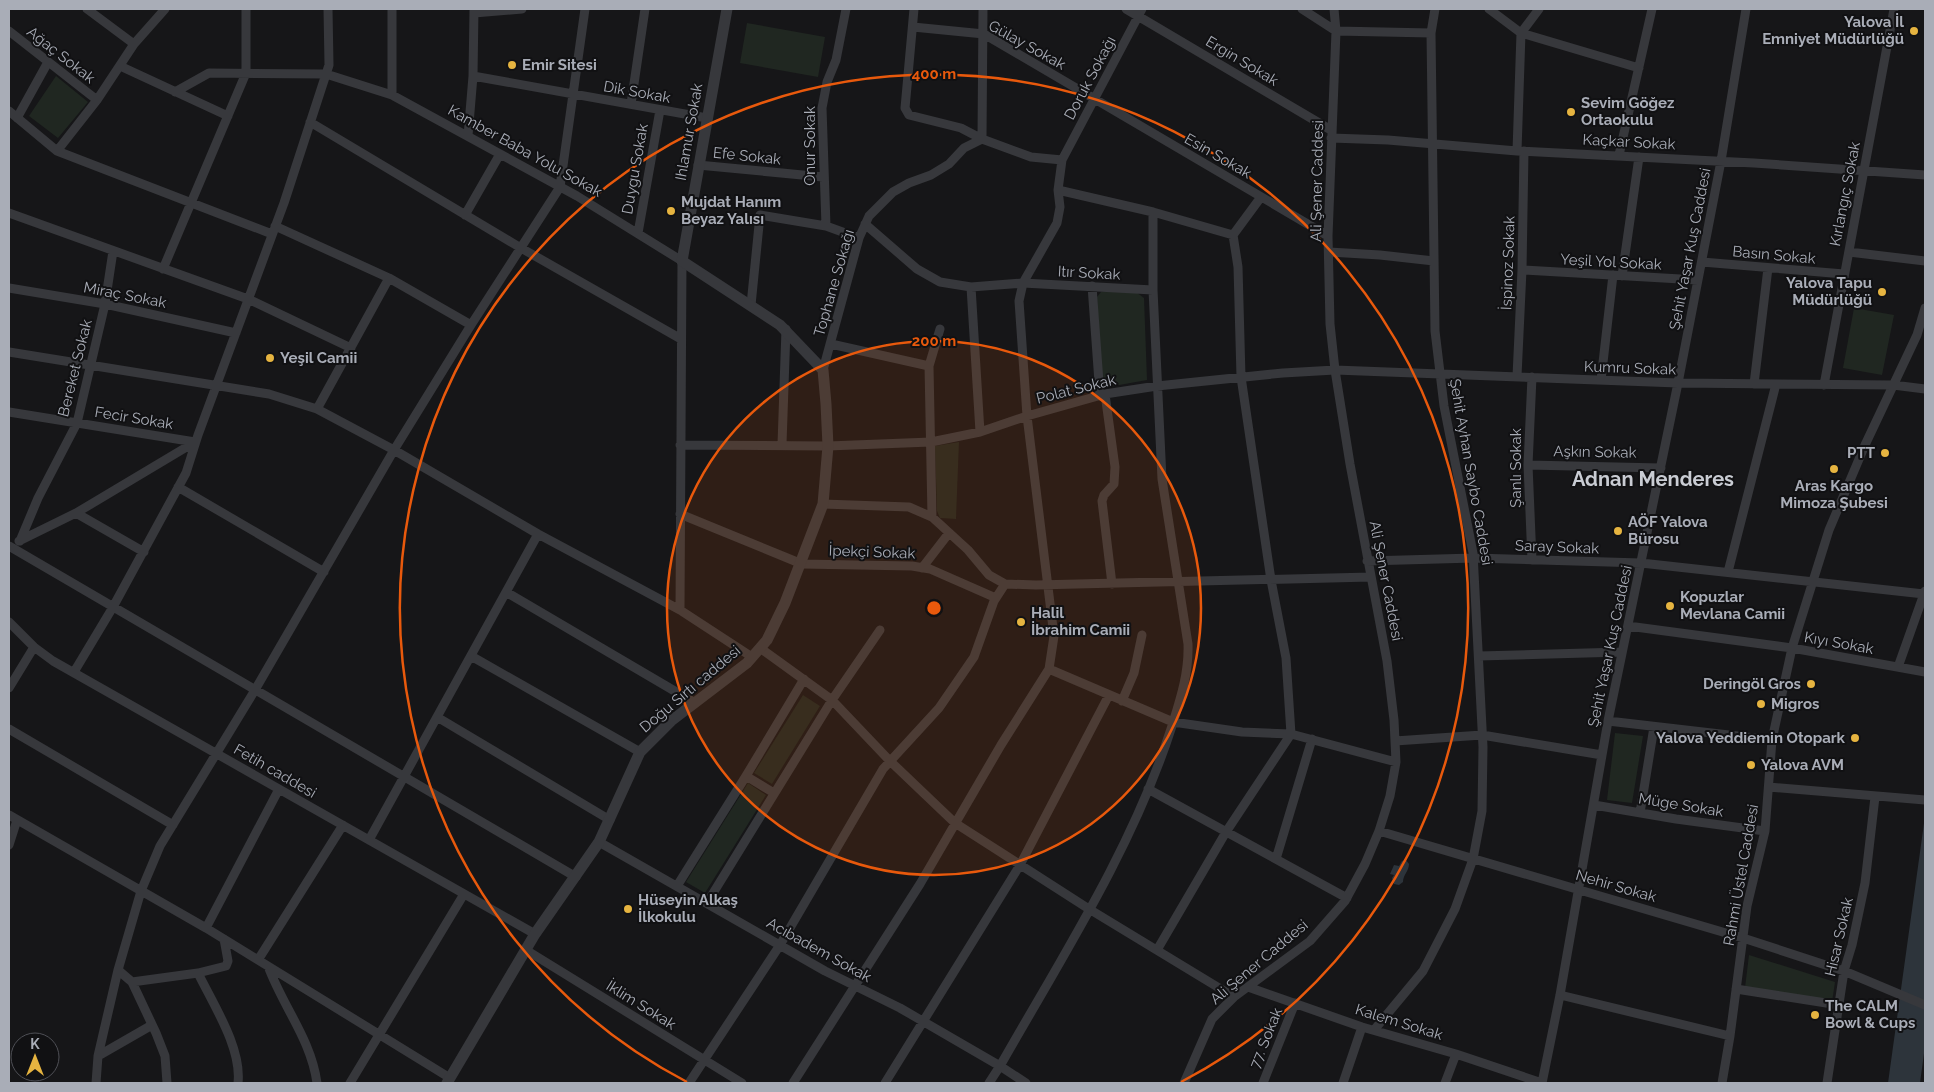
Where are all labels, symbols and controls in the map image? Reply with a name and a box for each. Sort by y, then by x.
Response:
place label: Yalova İl Emniyet Müdürlüğü [1762,13,1904,48]
street label: Gülay Sokak [985,16,1069,74]
street label: Ağaç Sokak [23,23,99,87]
marker: Yalova İl Emniyet Müdürlüğü [1908,25,1920,37]
street label: Ergin Sokak [1203,32,1282,90]
street label: Doruk Sokağı [1060,33,1120,123]
place label: Emir Sitesi [522,56,597,74]
marker: Emir Sitesi [506,59,518,71]
text: 400 m [912,65,956,83]
street label: Dik Sokak [602,77,672,107]
street label: Ihlamur Sokak [672,82,706,182]
place label: Sevim Göğez Ortaokulu [1581,94,1674,129]
street label: Kamber Baba Yolu Sokak [445,101,605,201]
street label: Onur Sokak [801,106,819,186]
marker: Sevim Göğez Ortaokulu [1565,106,1577,118]
street label: Ali Şener Caddesi [1307,120,1327,242]
street label: Duygu Sokak [618,122,652,216]
street label: Esin Sokak [1181,130,1255,182]
street label: Kaçkar Sokak [1582,131,1676,153]
street label: Kırlangıç Sokak [1826,140,1864,248]
street label: Efe Sokak [712,143,782,169]
street label: Şehit Yaşar Kuş Caddesi [1665,166,1715,332]
place label: Mujdat Hanım Beyaz Yalısı [681,193,781,228]
marker: Mujdat Hanım Beyaz Yalısı [665,205,677,217]
street label: İspinoz Sokak [1496,216,1519,310]
street label: Tophane Sokağı [810,227,858,339]
street label: Basın Sokak [1732,242,1816,268]
street label: Yeşil Yol Sokak [1560,250,1662,274]
street label: Itır Sokak [1057,262,1121,284]
place label: Yalova Tapu Müdürlüğü [1786,274,1872,309]
street label: Miraç Sokak [82,278,168,312]
marker: Yalova Tapu Müdürlüğü [1876,286,1888,298]
street label: Bereket Sokak [54,317,96,419]
text: 200 m [912,332,956,350]
place label: Yeşil Camii [280,349,357,367]
marker: Yeşil Camii [264,352,276,364]
street label: Kumru Sokak [1584,357,1676,379]
street label: Polat Sokak [1034,370,1118,408]
street label: Şehit Ayhan Saybo Caddesi [1446,377,1496,567]
street label: Fecir Sokak [93,403,175,433]
street label: Şanlı Sokak [1507,428,1525,508]
street label: Aşkın Sokak [1553,442,1637,462]
place label: PTT [1847,444,1876,462]
marker: PTT [1879,447,1891,459]
marker: Aras Kargo Mimoza Şubesi [1828,463,1840,475]
district label: Adnan Menderes [1572,467,1734,491]
place label: Aras Kargo Mimoza Şubesi [1780,477,1888,512]
place label: AÖF Yalova Bürosu [1628,513,1708,548]
street label: Ali Şener Caddesi [1366,519,1406,643]
marker: AÖF Yalova Bürosu [1612,525,1624,537]
street label: Saray Sokak [1515,537,1599,557]
street label: İpekçi Sokak [828,540,916,563]
street label: Şehit Yaşar Kuş Caddesi [1584,564,1636,728]
place label: Kopuzlar Mevlana Camii [1680,588,1785,623]
centre of rings [925,599,943,617]
marker: Kopuzlar Mevlana Camii [1664,600,1676,612]
place label: Halil İbrahim Camii [1031,604,1130,639]
marker: Halil İbrahim Camii [1015,616,1027,628]
street label: Kıyı Sokak [1803,628,1875,658]
street label: Doğu Sırtı caddesi [636,642,744,736]
place label: Deringöl Gros [1703,675,1801,693]
marker: Deringöl Gros [1805,678,1817,690]
place label: Migros [1771,695,1820,713]
marker: Migros [1755,698,1767,710]
place label: Yalova Yeddiemin Otopark [1656,729,1846,747]
marker: Yalova Yeddiemin Otopark [1849,732,1861,744]
street label: Fetih caddesi [231,740,319,802]
place label: Yalova AVM [1761,756,1844,774]
marker: Yalova AVM [1745,759,1757,771]
street label: Müge Sokak [1637,789,1725,821]
street label: Rahmi Üstel Caddesi [1719,803,1762,947]
street label: Nehir Sokak [1574,866,1658,906]
place label: Hüseyin Alkaş İlkokulu [638,891,738,926]
street label: Hisar Sokak [1821,896,1857,978]
marker: Hüseyin Alkaş İlkokulu [622,903,634,915]
street label: Acıbadem Sokak [764,914,874,986]
street label: Ali Şener Caddesi [1206,916,1312,1008]
street label: İklim Sokak [603,976,680,1034]
place label: The CALM Bowl & Cups [1825,997,1915,1032]
street label: Kalem Sokak [1353,1000,1445,1044]
street label: 77. Sokak [1246,1005,1286,1071]
marker: The CALM Bowl & Cups [1809,1009,1821,1021]
north arrow [10,1032,60,1082]
text: K [30,1036,40,1052]

